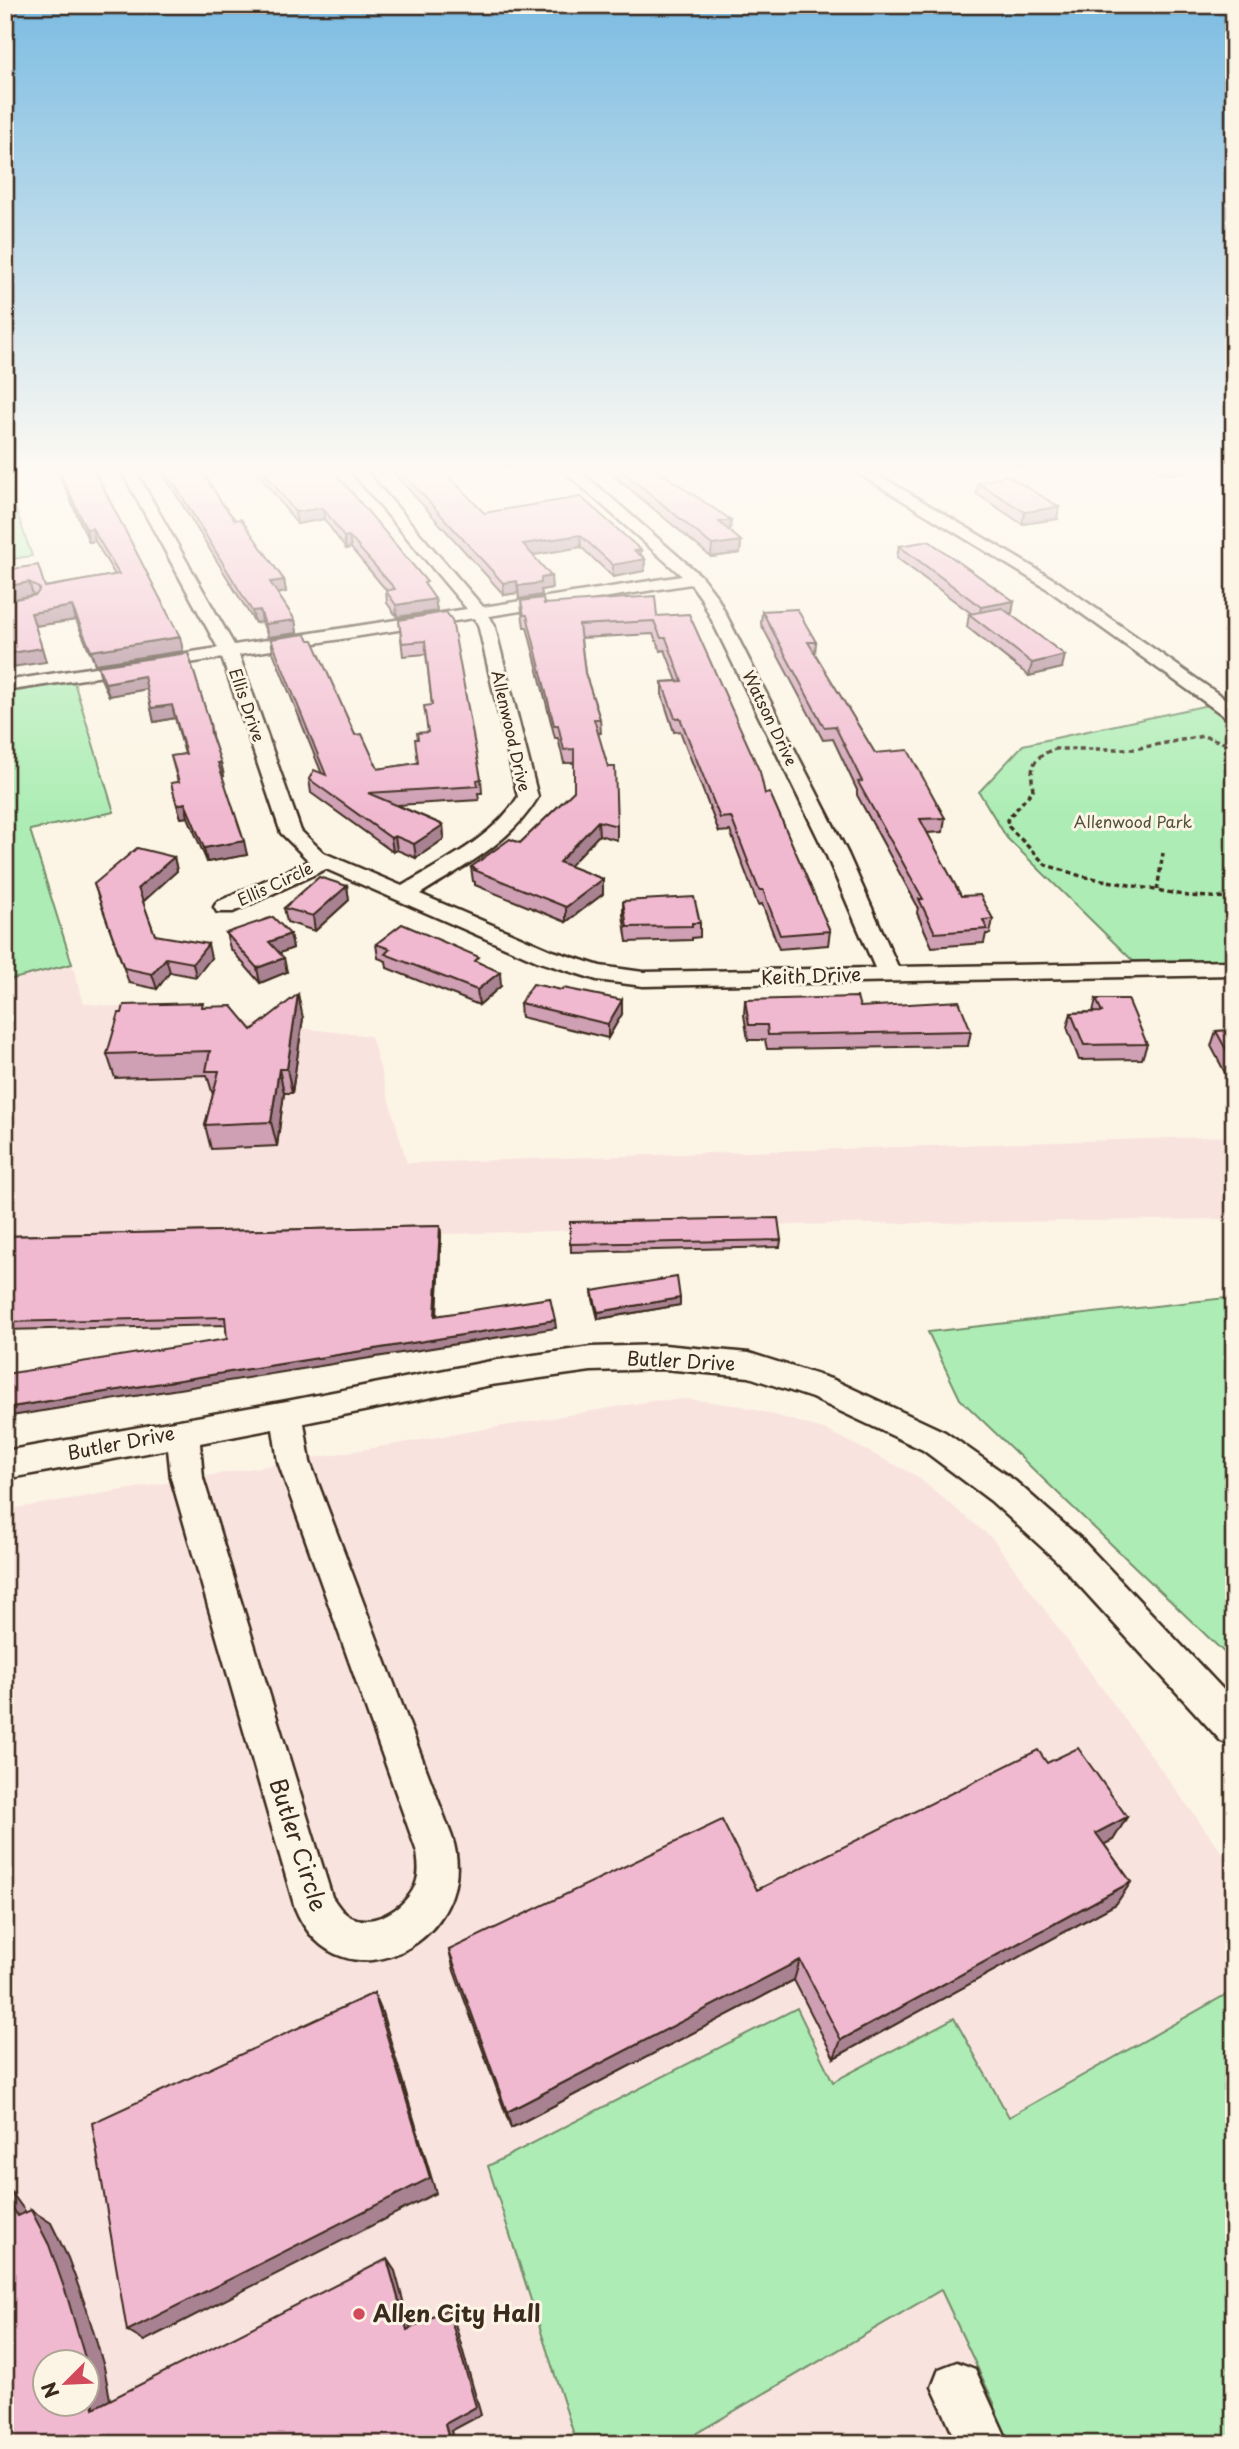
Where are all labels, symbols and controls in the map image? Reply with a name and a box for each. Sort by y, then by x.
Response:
street label: Ellis Drive [224,665,272,745]
street label: Watson Drive [737,666,804,769]
street label: Allenwood Drive [486,668,538,794]
park label: Allenwood Park [1074,809,1193,833]
street label: Ellis Circle [233,855,316,911]
street label: Keith Drive [760,959,861,991]
street label: Butler Drive [626,1343,736,1377]
street label: Butler Drive [65,1418,177,1466]
street label: Butler Circle [261,1773,337,1916]
place label: Allen City Hall [373,2295,540,2330]
marker: Allen City Hall [351,2306,367,2322]
north arrow [32,2348,102,2418]
text: N [34,2378,65,2403]

